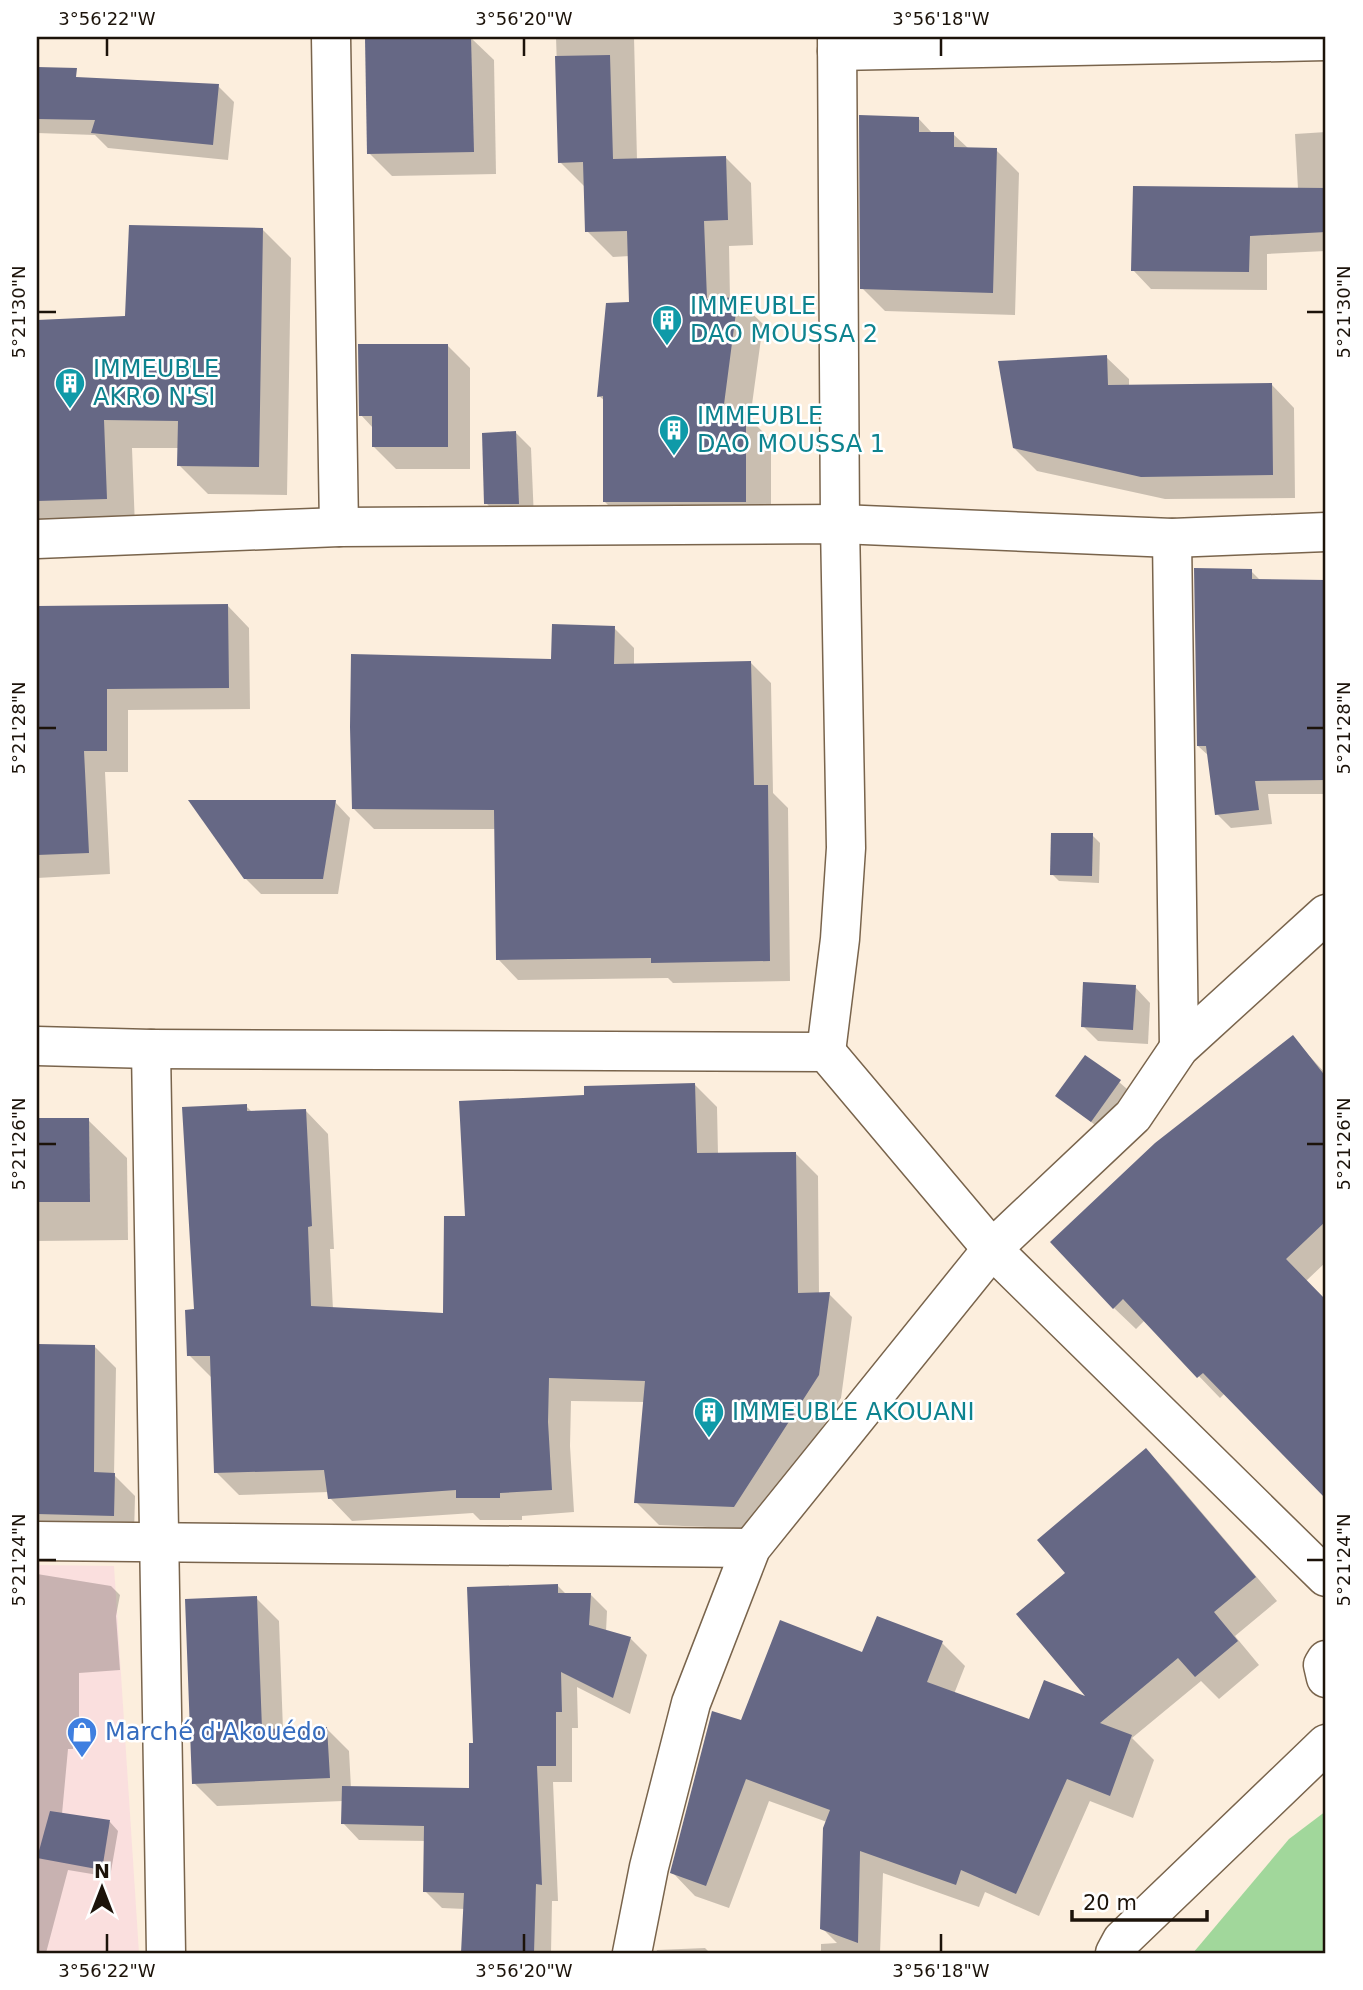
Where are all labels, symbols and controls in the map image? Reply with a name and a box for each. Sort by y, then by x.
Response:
text: 3°56'22"W [58,8,156,29]
text: 3°56'20"W [475,8,573,29]
text: 3°56'18"W [892,8,990,29]
text: 5°21'30"N [8,266,29,358]
text: 5°21'30"N [1333,266,1354,358]
place label: IMMEUBLE DAO MOUSSA 2 [690,292,878,348]
building icon: IMMEUBLE DAO MOUSSA 2 [650,303,684,347]
place label: IMMEUBLE AKRO N'SI [93,355,219,411]
building icon: IMMEUBLE AKRO N'SI [53,366,87,410]
place label: IMMEUBLE DAO MOUSSA 1 [697,402,885,458]
building icon: IMMEUBLE DAO MOUSSA 1 [657,413,691,457]
text: 5°21'28"N [8,682,29,774]
text: 5°21'28"N [1333,682,1354,774]
text: 5°21'26"N [8,1098,29,1190]
text: 5°21'26"N [1333,1098,1354,1190]
building icon: IMMEUBLE AKOUANI [692,1395,726,1439]
place label: IMMEUBLE AKOUANI [732,1398,975,1426]
text: 5°21'24"N [8,1514,29,1606]
text: 5°21'24"N [1333,1514,1354,1606]
shop icon: Marché d'Akouédo [65,1715,99,1759]
place label: Marché d'Akouédo [105,1718,326,1746]
north arrow [66,1854,136,1924]
text: N [94,1860,110,1882]
scale bar [1072,1878,1207,1922]
text: 20 m [1083,1891,1137,1915]
text: 3°56'22"W [58,1960,156,1981]
text: 3°56'20"W [475,1960,573,1981]
text: 3°56'18"W [892,1960,990,1981]

